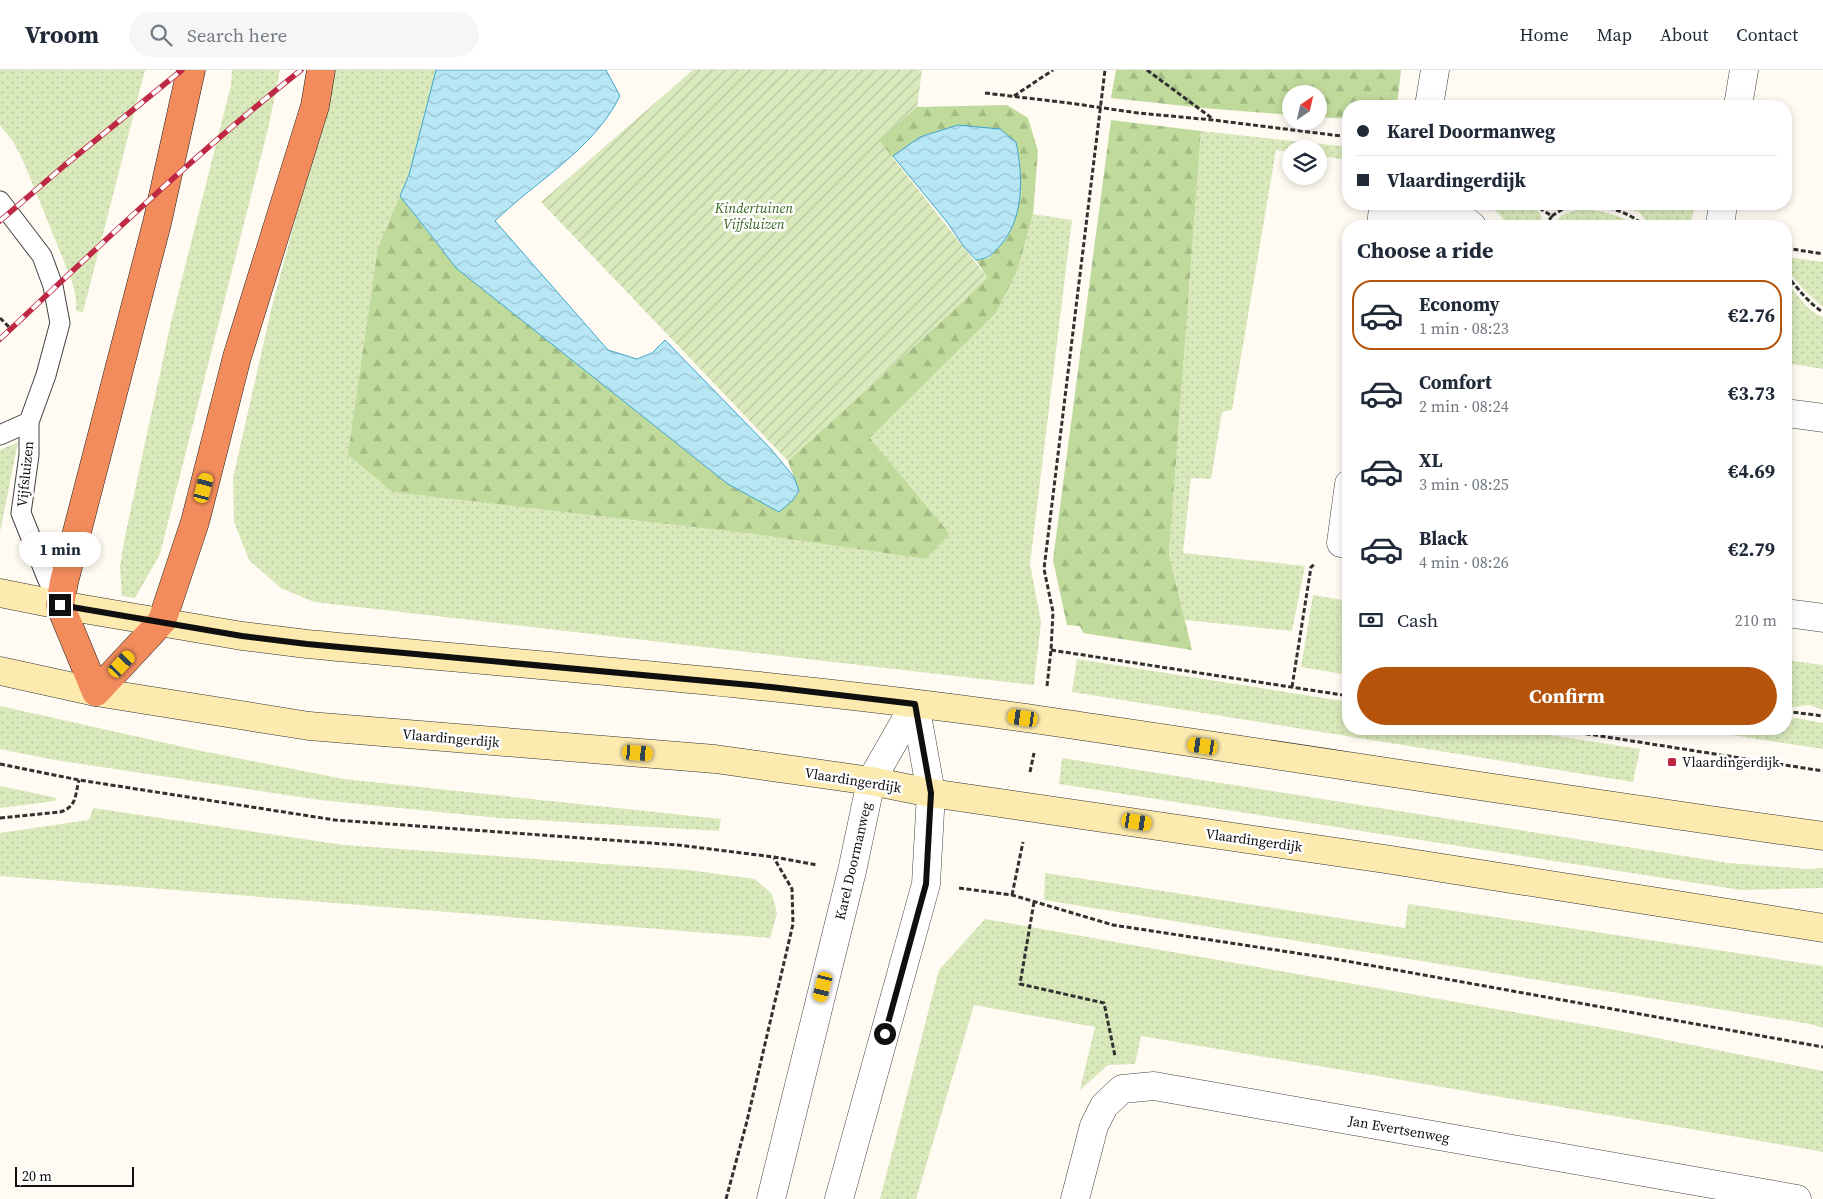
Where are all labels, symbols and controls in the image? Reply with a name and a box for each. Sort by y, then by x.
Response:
search box [129,12,479,57]
text: Vroom [25,18,99,51]
icon: search [147,21,175,49]
text: Search here [187,22,287,48]
text: Home [1520,22,1569,47]
text: Map [1597,22,1632,47]
text: About [1660,22,1708,47]
text: Contact [1736,22,1798,47]
north arrow [1282,85,1328,130]
map controls [1282,85,1327,185]
text: Karel Doormanweg [1387,118,1555,144]
button: layers [1282,140,1327,185]
text: Vlaardingerdijk [1387,167,1526,193]
park label: Kindertuinen Vijfsluizen [714,198,793,234]
text: Choose a ride [1357,235,1494,265]
text: Economy [1419,291,1500,317]
icon: car [1359,293,1404,338]
text: €2.76 [1728,302,1775,328]
text: 1 min · 08:23 [1419,317,1509,339]
text: Comfort [1419,369,1492,395]
icon: car [1359,371,1404,416]
text: €3.73 [1728,380,1775,406]
text: 2 min · 08:24 [1419,395,1509,417]
street label: Vijfsluizen [12,439,38,508]
text: XL [1419,447,1442,473]
icon: car [1359,449,1404,494]
text: €4.69 [1728,458,1775,484]
car [192,472,215,504]
text: 3 min · 08:25 [1419,473,1509,495]
text: Black [1419,525,1468,551]
icon: car [1359,527,1404,572]
callout: 1 min [19,532,101,568]
text: €2.79 [1728,536,1775,562]
text: 1 min [39,538,81,560]
text: 4 min · 08:26 [1419,551,1509,573]
route end [49,594,71,616]
icon: cash [1357,606,1385,634]
text: Cash [1397,607,1438,633]
text: 210 m [1735,609,1777,631]
car [106,648,137,680]
button: Confirm [1357,667,1777,725]
car [1007,708,1038,728]
street label: Vlaardingerdijk [401,724,501,752]
car [1187,736,1218,756]
car [622,744,653,762]
place label: Vlaardingerdijk [1682,752,1780,772]
marker: Vlaardingerdijk [1666,756,1678,768]
street label: Vlaardingerdijk [803,762,903,798]
street label: Karel Doormanweg [830,800,876,922]
car [1121,812,1152,832]
street label: Vlaardingerdijk [1204,823,1304,857]
car [812,971,833,1003]
route start [874,1023,896,1045]
street label: Jan Evertsenweg [1346,1110,1451,1148]
scale bar [15,1164,134,1187]
text: 20 m [22,1166,52,1186]

